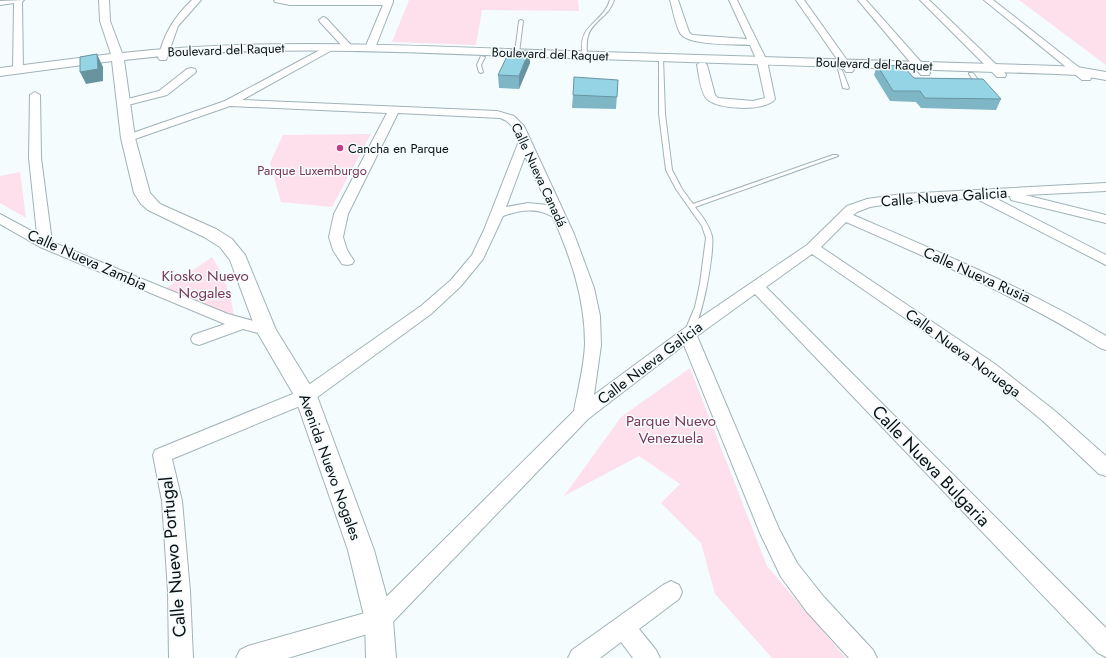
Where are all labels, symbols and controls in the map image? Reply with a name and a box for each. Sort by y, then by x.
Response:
street label: Boulevard del Raquet [167,38,286,62]
street label: Boulevard del Raquet [491,42,610,66]
street label: Boulevard del Raquet [815,52,934,76]
street label: Calle Nueva Canadá [507,120,571,230]
place label: Cancha en Parque [348,139,449,158]
marker: Cancha en Parque [335,143,345,153]
park label: Parque Luxemburgo [257,161,367,180]
street label: Calle Nueva Galicia [880,182,1008,212]
street label: Calle Nueva Zambia [24,224,150,296]
street label: Calle Nueva Rusia [920,241,1034,309]
park label: Kiosko Nuevo Nogales [161,265,249,304]
street label: Calle Nueva Noruega [901,303,1025,403]
street label: Calle Nueva Galicia [593,316,707,410]
street label: Avenida Nuevo Nogales [293,391,367,543]
street label: Calle Nueva Bulgaria [866,399,996,533]
park label: Parque Nuevo Venezuela [626,410,716,449]
street label: Calle Nuevo Portugal [153,475,193,639]

